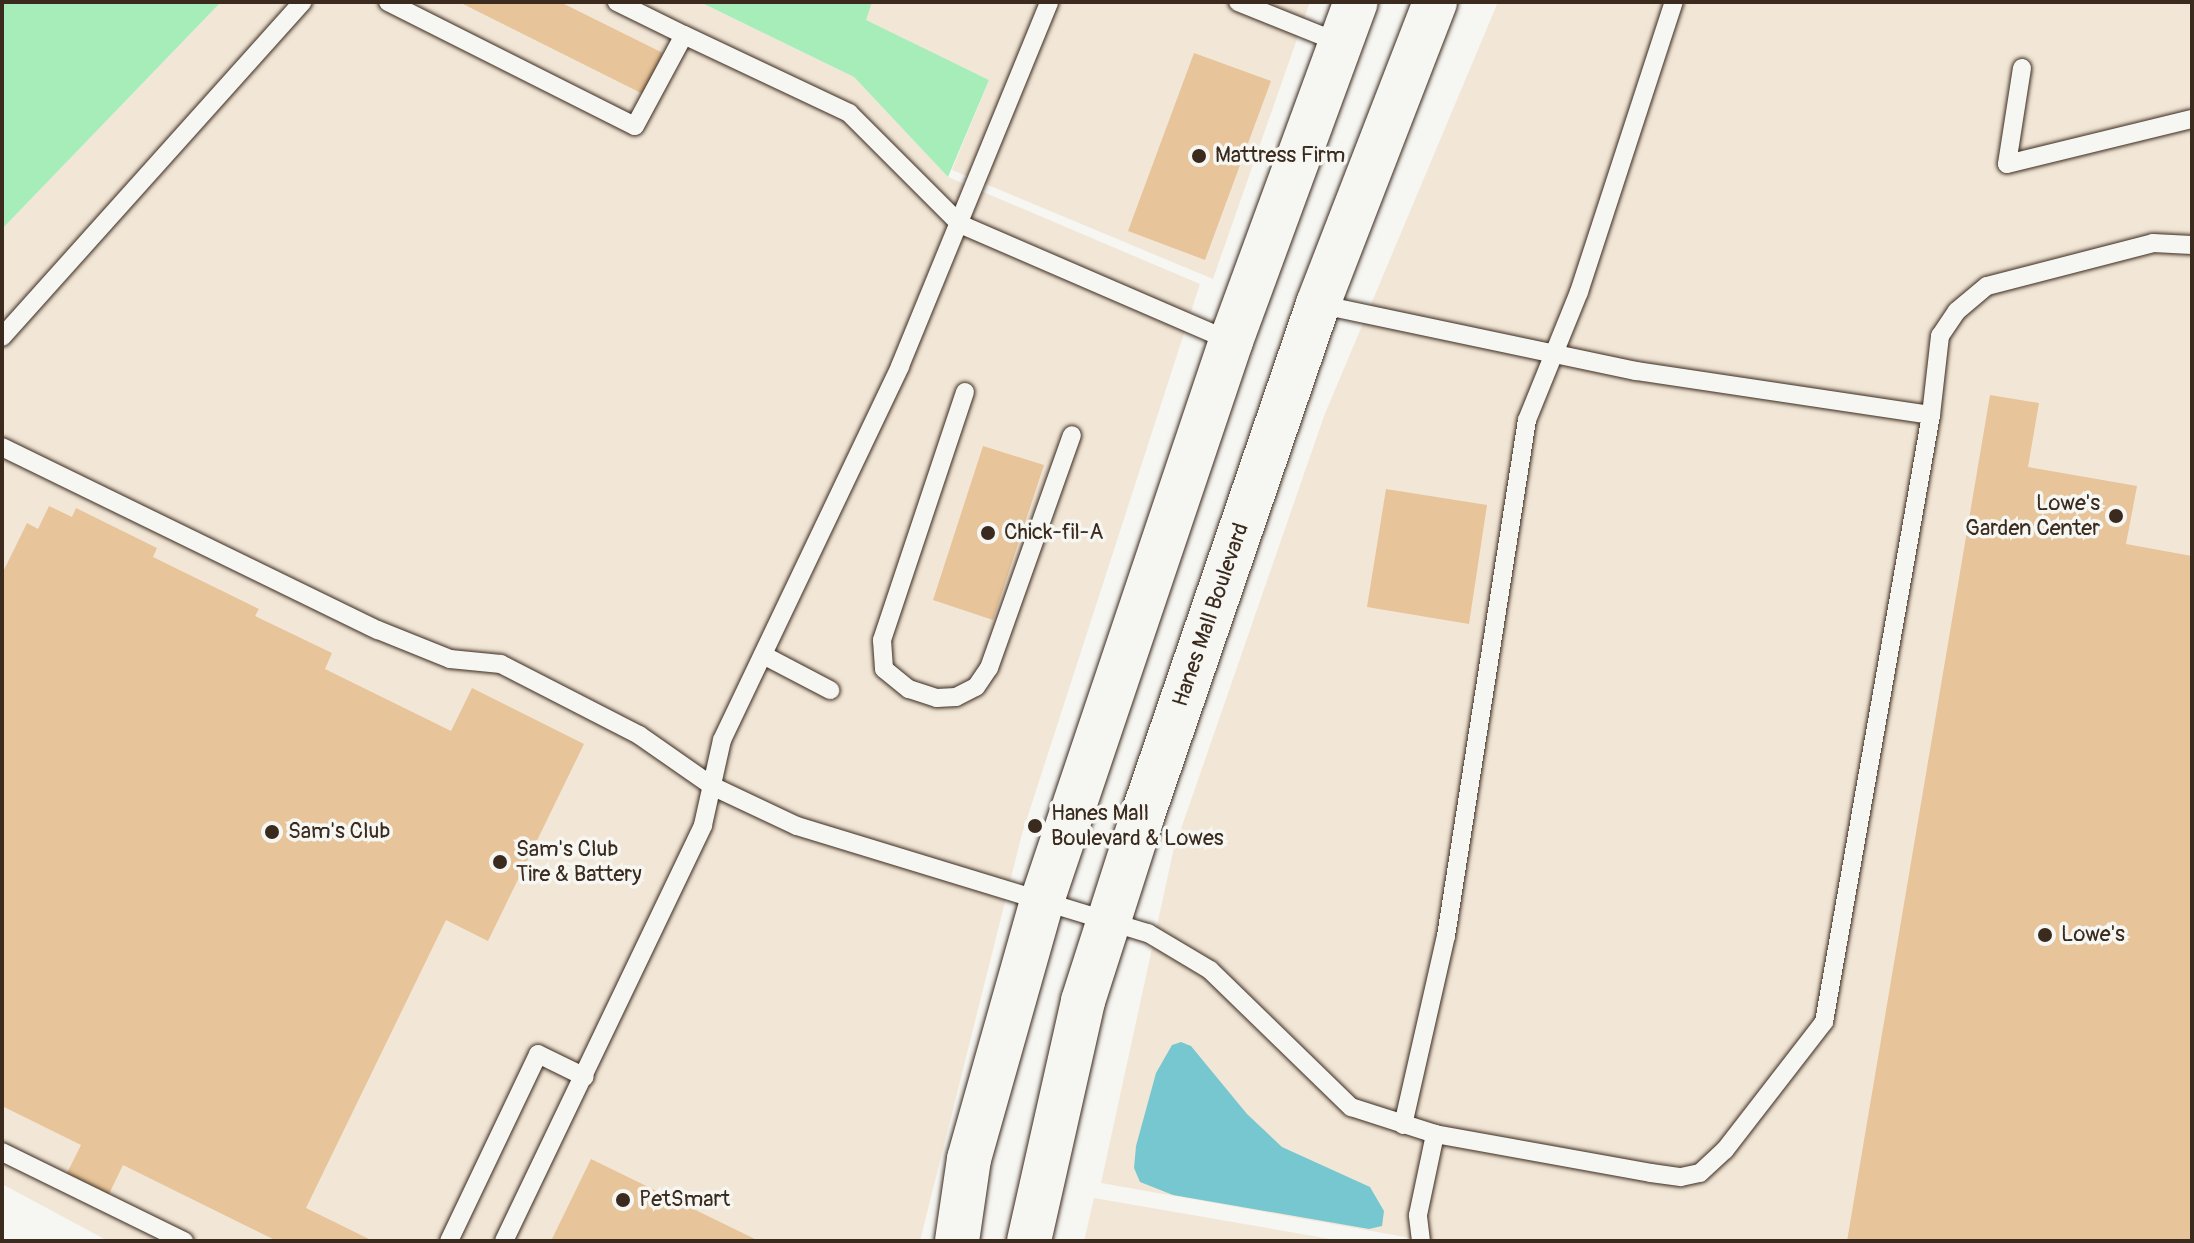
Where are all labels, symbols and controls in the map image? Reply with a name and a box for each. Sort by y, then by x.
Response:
place label: Mattress Firm [1215,143,1345,169]
marker: Mattress Firm [1190,147,1208,165]
place label: Lowe's Garden Center [1965,490,2100,542]
marker: Lowe's Garden Center [2107,507,2125,525]
place label: Chick-fil-A [1004,520,1103,546]
street label: Hanes Mall Boulevard [1167,520,1255,710]
marker: Chick-fil-A [979,524,997,542]
place label: Hanes Mall Boulevard & Lowes [1051,800,1224,852]
marker: Hanes Mall Boulevard & Lowes [1026,817,1044,835]
place label: Sam's Club [288,819,390,845]
marker: Sam's Club [263,823,281,841]
place label: Sam's Club Tire & Battery [516,836,642,888]
marker: Sam's Club Tire & Battery [491,853,509,871]
place label: Lowe's [2061,922,2125,948]
marker: Lowe's [2036,926,2054,944]
place label: PetSmart [639,1187,730,1213]
marker: PetSmart [614,1191,632,1209]

